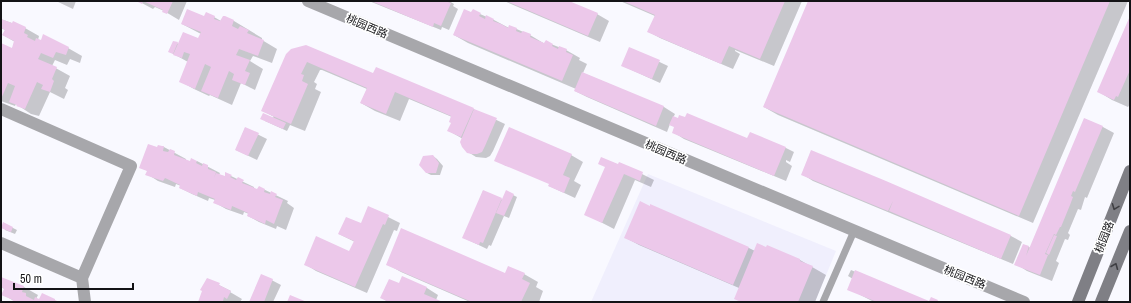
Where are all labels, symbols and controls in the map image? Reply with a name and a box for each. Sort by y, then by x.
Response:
street label: 桃园西路 [344,11,390,41]
street label: 桃园西路 [643,137,689,167]
one-way arrow [1112,204,1120,211]
street label: 桃园路 [1092,219,1116,255]
street label: 桃园西路 [942,262,988,292]
one-way arrow [1111,263,1119,270]
scale bar [14,265,133,291]
text: 50 m [20,271,42,287]

